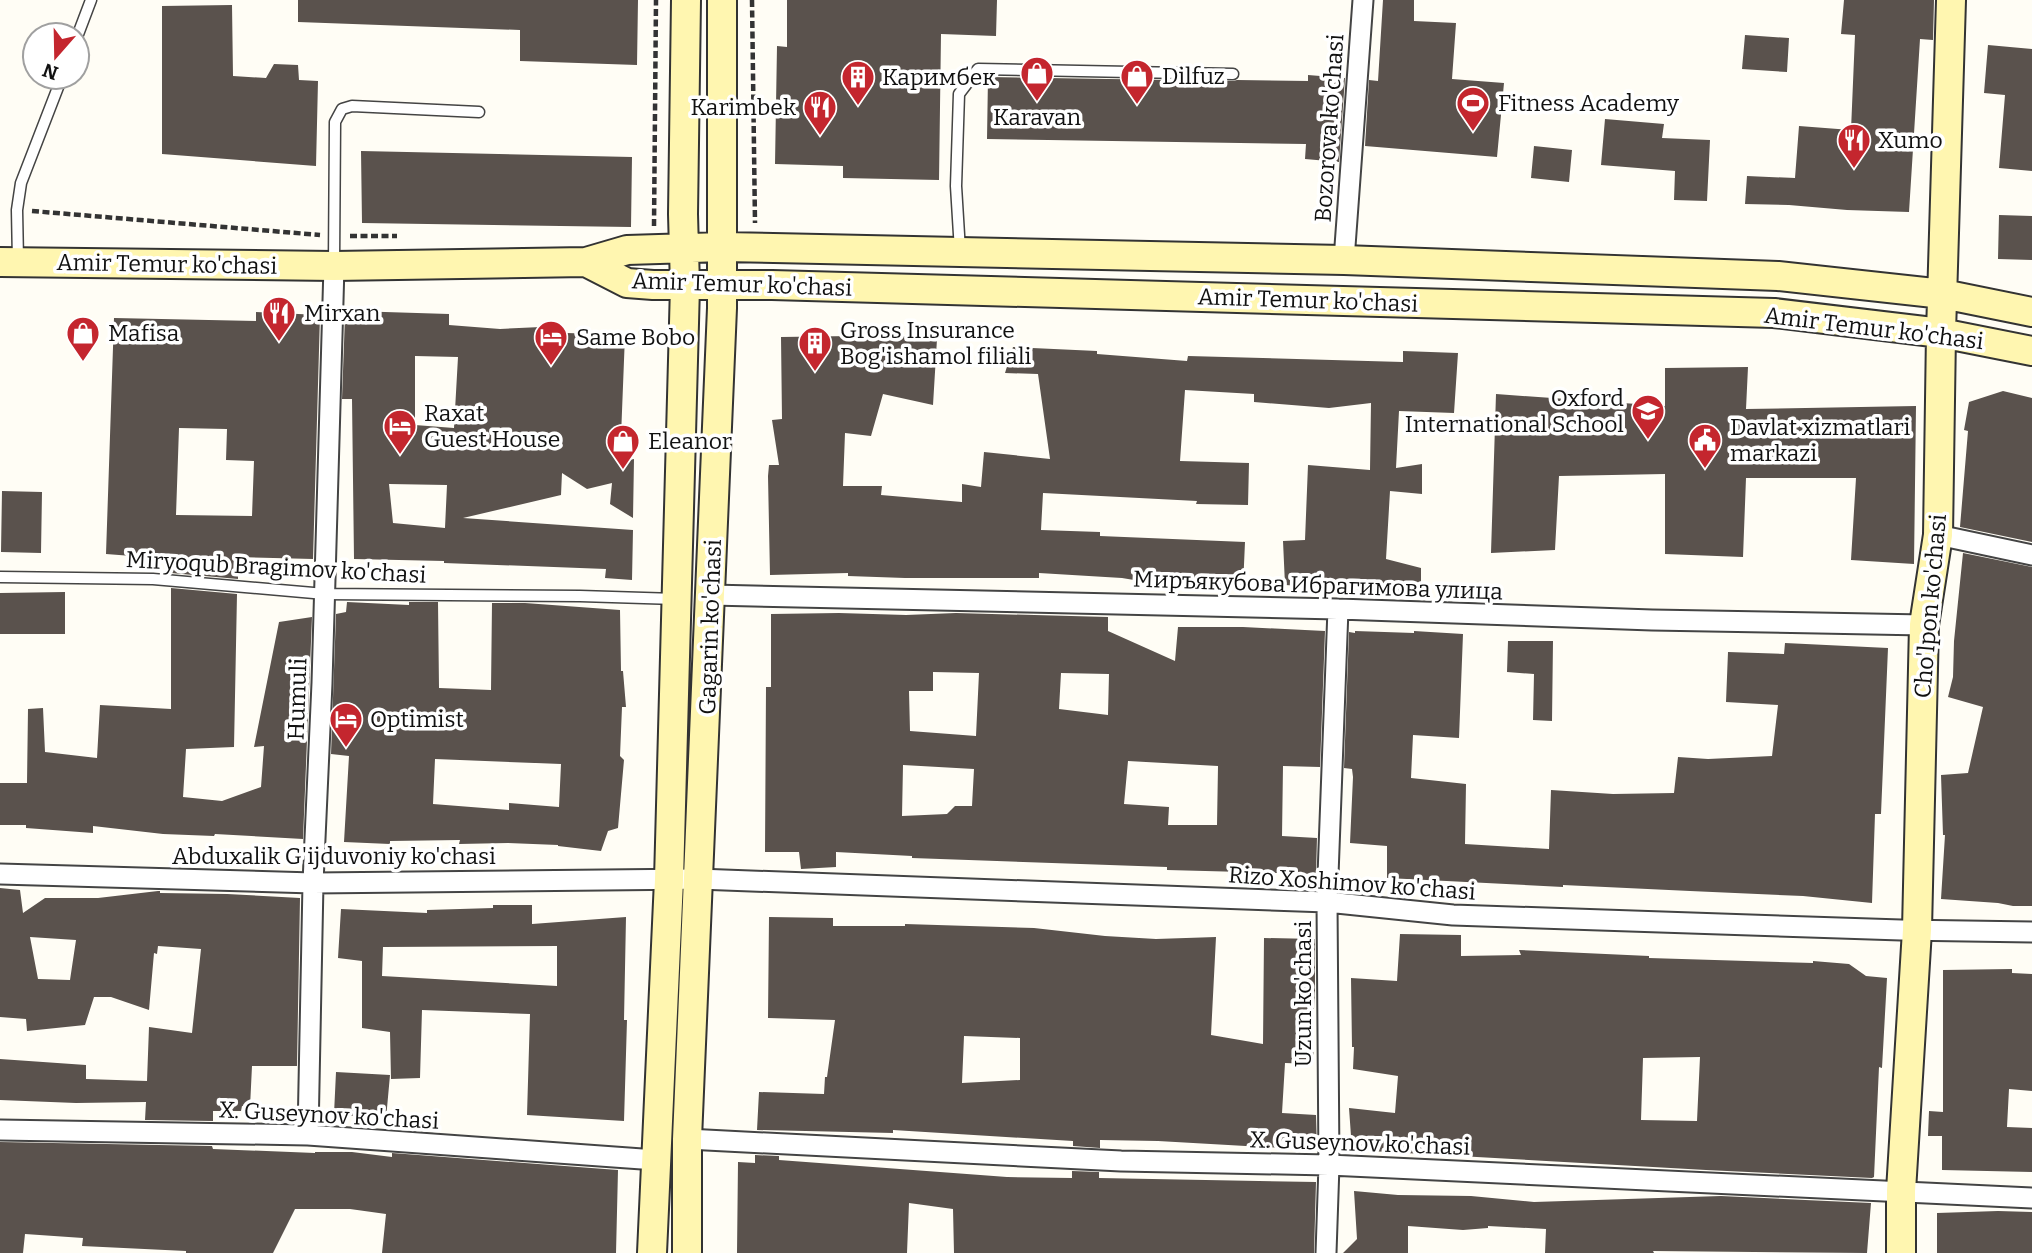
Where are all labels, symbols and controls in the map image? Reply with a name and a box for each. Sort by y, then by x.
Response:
north arrow [21,21,91,91]
street label: Bozorova ko'chasi [1308,33,1350,223]
shop icon: Karavan [1018,54,1056,103]
shop icon: Dilfuz [1118,57,1156,106]
text: N [39,58,61,85]
building icon: Каримбек [839,58,877,107]
place label: Dilfuz [1162,62,1225,90]
place label: Каримбек [882,63,996,91]
sports icon: Fitness Academy [1454,84,1492,133]
restaurant icon: Karimbek [801,88,839,137]
place label: Fitness Academy [1498,89,1680,117]
place label: Karimbek [691,93,796,121]
place label: Karavan [993,103,1082,131]
restaurant icon: Xumo [1835,121,1873,170]
place label: Xumo [1878,126,1943,154]
street label: Amir Temur ko'chasi [56,248,278,280]
street label: Amir Temur ko'chasi [631,266,853,302]
street label: Amir Temur ko'chasi [1197,282,1419,318]
restaurant icon: Mirxan [260,294,298,343]
place label: Mirxan [304,299,381,327]
street label: Amir Temur ko'chasi [1763,301,1985,355]
shop icon: Mafisa [64,314,102,363]
place label: Gross Insurance Bog'ishamol filiali [840,316,1032,370]
hotel icon: Same Bobo [532,318,570,367]
place label: Mafisa [108,319,180,347]
place label: Same Bobo [576,323,695,351]
building icon: Gross Insurance Bog'ishamol filiali [796,324,834,373]
place label: Oxford International School [1405,384,1624,438]
school or university icon: Oxford International School [1629,392,1667,441]
place label: Raxat Guest House [424,399,560,453]
hotel icon: Raxat Guest House [381,407,419,456]
place label: Davlat xizmatlari markazi [1730,413,1910,467]
public building icon: Davlat xizmatlari markazi [1686,421,1724,470]
shop icon: Eleanor [604,422,642,471]
place label: Eleanor [648,427,732,455]
street label: Cho'lpon ko'chasi [1908,513,1952,699]
street label: Gagarin ko'chasi [693,539,727,715]
street label: Miryoqub Bragimov ko'chasi [125,545,427,589]
street label: Миръякубова Ибрагимова улица [1133,565,1504,605]
street label: Humuli [282,657,312,741]
hotel icon: Optimist [327,700,365,749]
place label: Optimist [370,705,464,733]
street label: Abduxalik G'ijduvoniy ko'chasi [172,842,496,870]
street label: Rizo Xoshimov ko'chasi [1227,860,1477,906]
street label: Uzun ko'chasi [1289,921,1317,1067]
street label: X. Guseynov ko'chasi [218,1095,440,1135]
street label: X. Guseynov ko'chasi [1249,1125,1471,1161]

